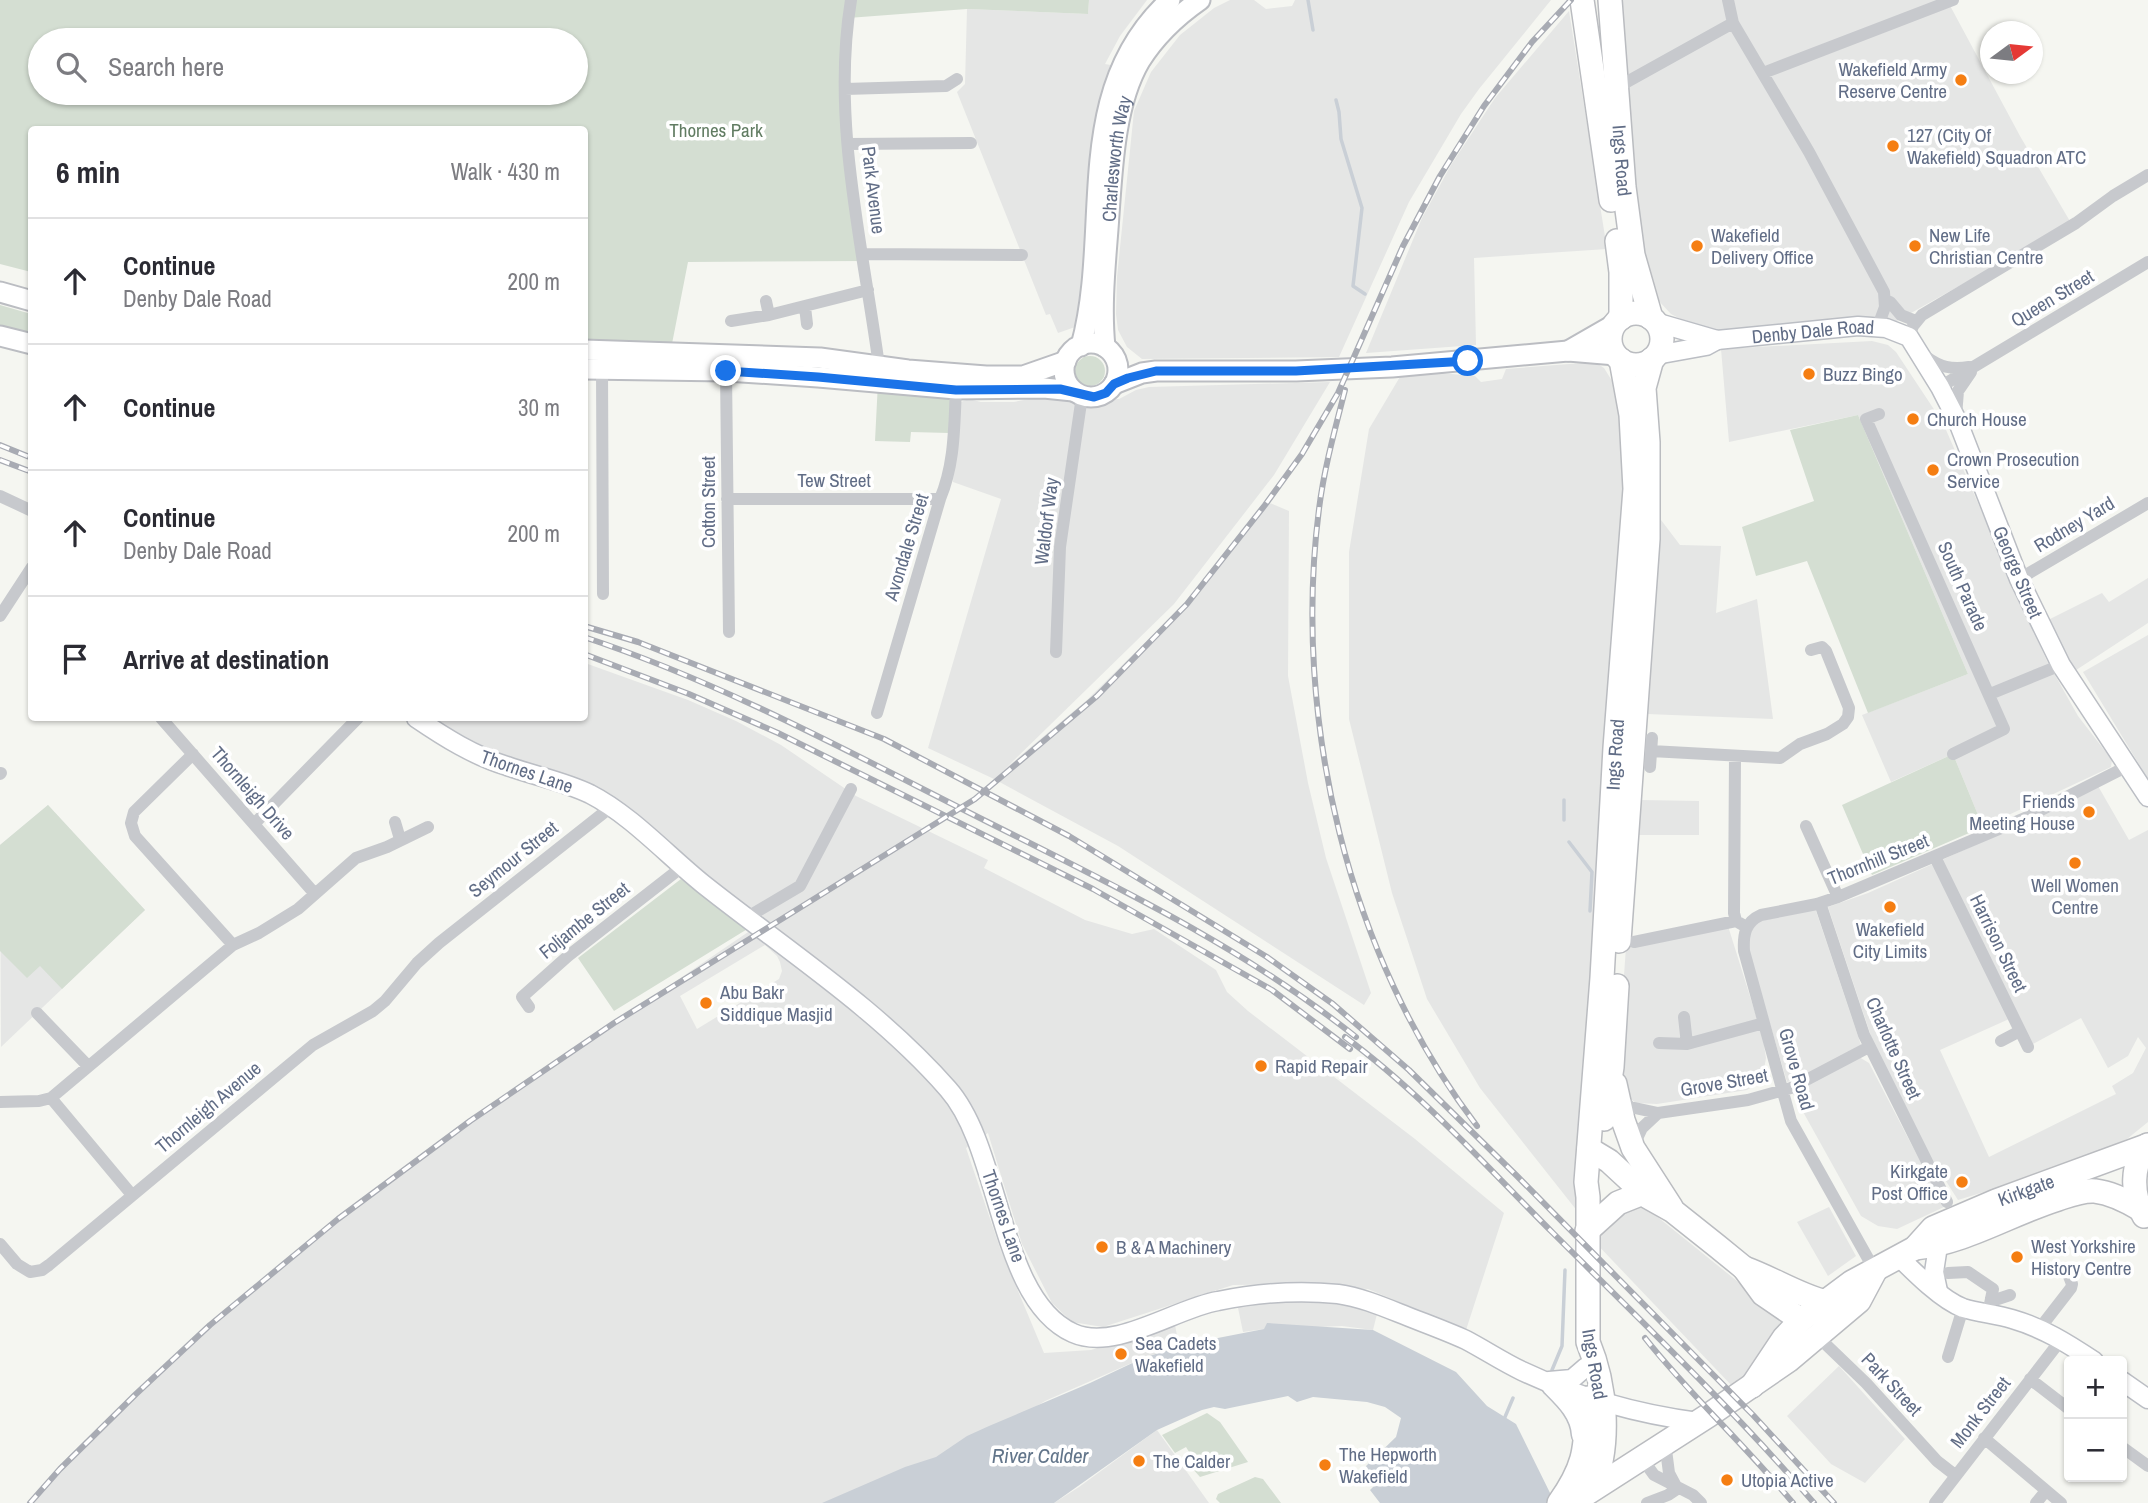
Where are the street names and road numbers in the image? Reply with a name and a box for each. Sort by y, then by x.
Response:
street label: Charlesworth Way [1096,92,1138,223]
street label: Ings Road [1606,124,1638,198]
street label: Park Avenue [856,145,892,235]
street label: Queen Street [2006,263,2099,333]
street label: Denby Dale Road [1750,313,1875,349]
street label: Cotton Street [695,455,721,548]
street label: Tew Street [797,467,871,493]
street label: Waldorf Way [1028,476,1064,566]
street label: Avondale Street [877,490,935,605]
street label: Rodney Yard [2029,490,2119,558]
street label: George Street [1987,522,2049,623]
street label: South Parade [1932,537,1994,635]
street label: Ings Road [1600,718,1630,791]
street label: Thornleigh Drive [205,741,301,845]
street label: Thornes Lane [477,743,577,799]
street label: Seymour Street [463,814,564,903]
street label: Thornhill Street [1824,827,1933,891]
street label: Foljambe Street [533,875,635,964]
street label: Harrison Street [1964,890,2034,997]
street label: Charlotte Street [1860,993,1928,1104]
street label: Grove Road [1773,1025,1821,1113]
street label: Thornleigh Avenue [150,1055,266,1159]
street label: Grove Street [1678,1061,1770,1102]
street label: Thornes Lane [976,1166,1032,1266]
street label: Kirkgate [1994,1168,2058,1212]
street label: Ings Road [1576,1327,1614,1401]
street label: Park Street [1856,1347,1929,1422]
street label: Monk Street [1944,1370,2017,1453]

